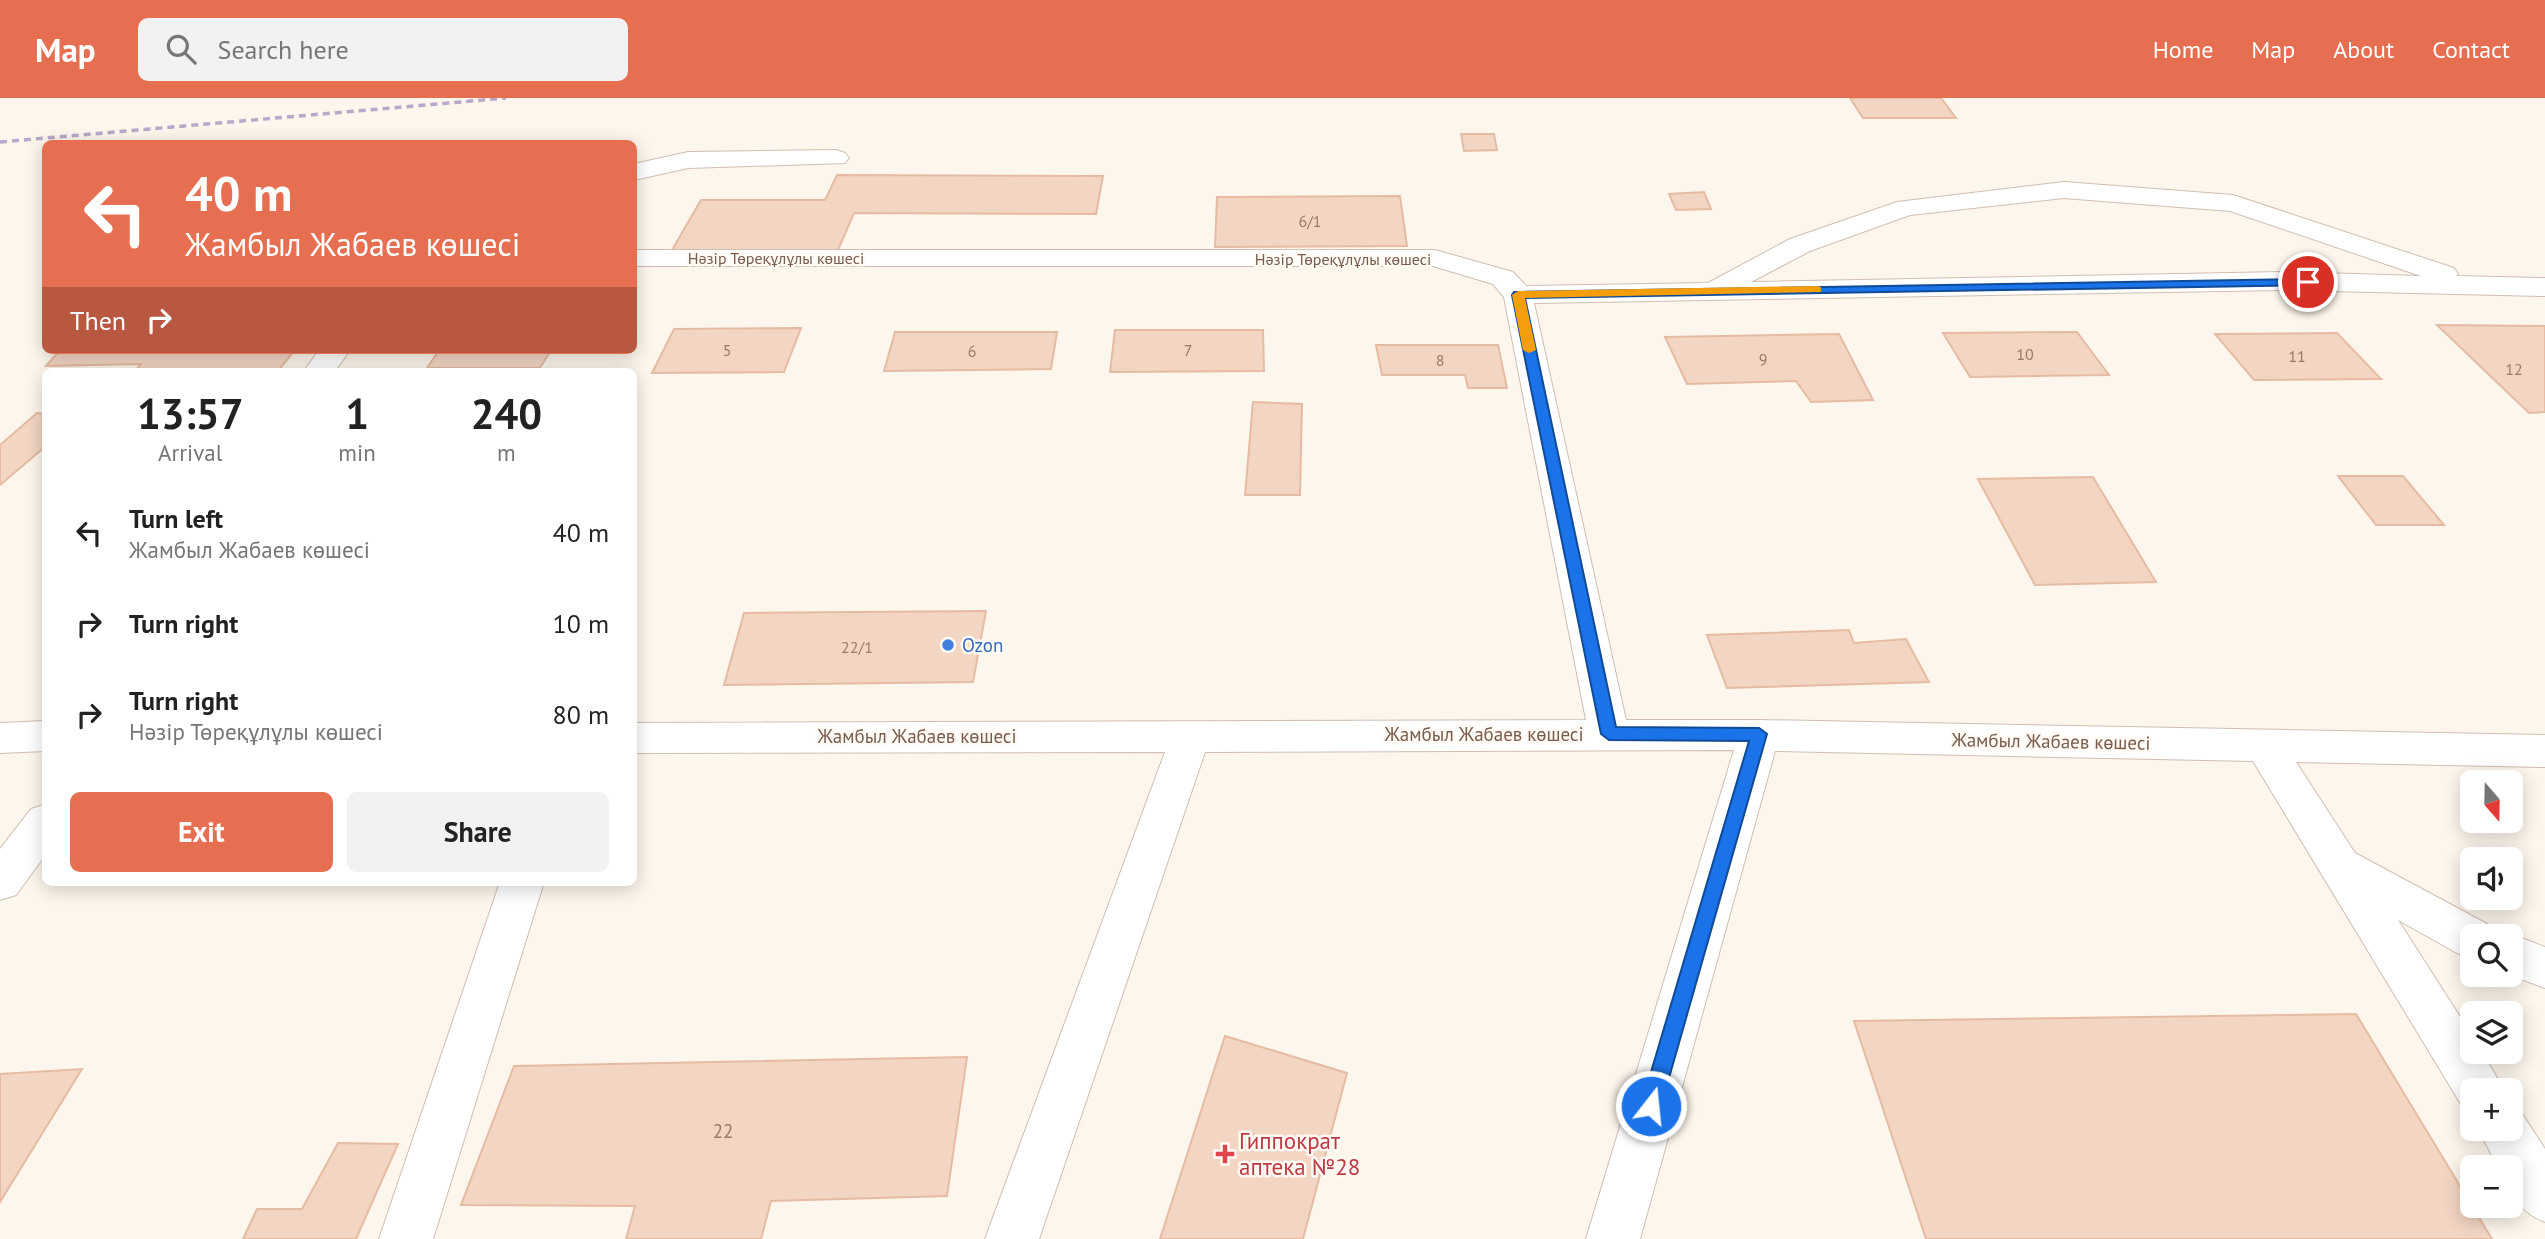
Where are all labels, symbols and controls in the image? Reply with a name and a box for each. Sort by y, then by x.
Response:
search box [138,18,628,81]
text: Map [35,28,96,71]
icon: search [162,30,200,68]
text: Search here [218,33,349,66]
text: Home [2153,34,2213,65]
text: Map [2251,34,2295,65]
text: About [2333,34,2394,65]
text: Contact [2432,34,2510,65]
text: 40 m [185,161,292,225]
icon: left [70,168,161,259]
house number: 6/1 [1298,211,1322,231]
text: Жамбыл Жабаев көшесі [185,223,520,265]
street label: Нәзір Төреқұлұлы көшесі [688,248,864,268]
street label: Нәзір Төреқұлұлы көшесі [1255,249,1431,269]
pin [2278,252,2338,312]
icon: arrive [2289,263,2327,301]
icon: right [140,301,178,339]
text: Then [70,304,126,337]
house number: 5 [723,340,731,360]
house number: 7 [1184,340,1192,360]
house number: 6 [968,341,976,361]
house number: 10 [2016,344,2034,364]
house number: 11 [2288,346,2306,366]
house number: 9 [1759,349,1767,369]
house number: 8 [1436,350,1444,370]
house number: 12 [2505,359,2523,379]
text: 13:57 [137,386,243,441]
text: 1 [345,386,369,441]
text: 240 [471,386,542,441]
text: Arrival [158,438,222,467]
text: min [338,438,376,467]
text: m [497,438,516,467]
text: Turn left [129,502,223,535]
icon: left [70,514,108,552]
text: 40 m [553,516,609,549]
text: Жамбыл Жабаев көшесі [129,535,370,564]
icon: right [70,605,108,643]
text: Turn right [129,607,238,640]
text: 10 m [553,607,609,640]
place label: Ozon [962,633,1003,657]
house number: 22/1 [841,637,873,657]
marker: Ozon [940,637,956,653]
text: Turn right [129,684,238,717]
icon: right [70,696,108,734]
text: 80 m [553,698,609,731]
text: Нәзір Төреқұлұлы көшесі [129,717,383,746]
street label: Жамбыл Жабаев көшесі [1383,722,1584,746]
street label: Жамбыл Жабаев көшесі [816,724,1017,748]
street label: Жамбыл Жабаев көшесі [1950,727,2151,755]
north arrow [2460,770,2524,833]
map controls [2460,770,2523,1218]
button: Exit [70,792,333,872]
button: Share [347,792,609,872]
button: sound [2460,847,2523,910]
button: search [2460,924,2523,987]
button: layers [2460,1001,2523,1064]
position arrow [1614,1069,1688,1143]
button: + [2460,1078,2523,1141]
house number: 22 [713,1119,733,1143]
place label: Гиппократ аптека №28 [1239,1126,1360,1181]
marker: Гиппократ аптека №28 [1217,1146,1233,1162]
button: − [2460,1155,2523,1218]

